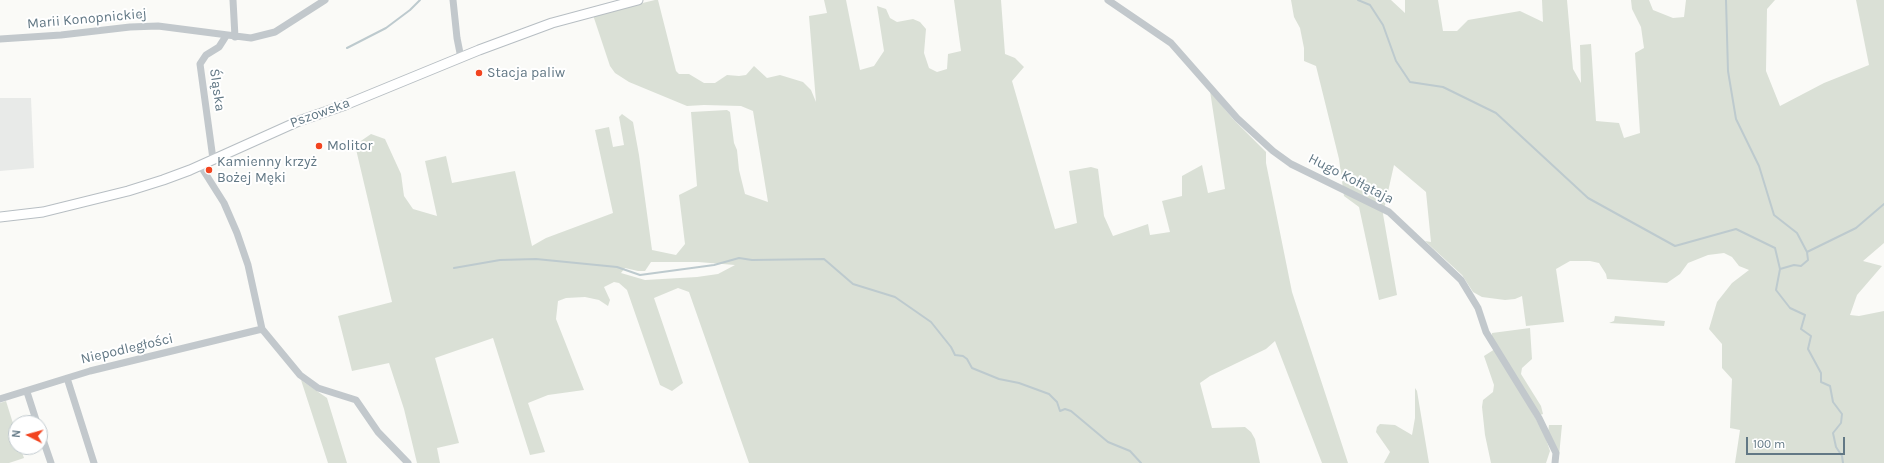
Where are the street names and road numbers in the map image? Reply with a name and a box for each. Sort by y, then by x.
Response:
street label: Marii Konopnickiej [26,5,148,33]
street label: Śląska [206,68,228,112]
street label: Pszowska [288,94,352,132]
street label: Hugo Kołłątaja [1306,150,1396,208]
street label: Niepodległości [79,330,175,368]

